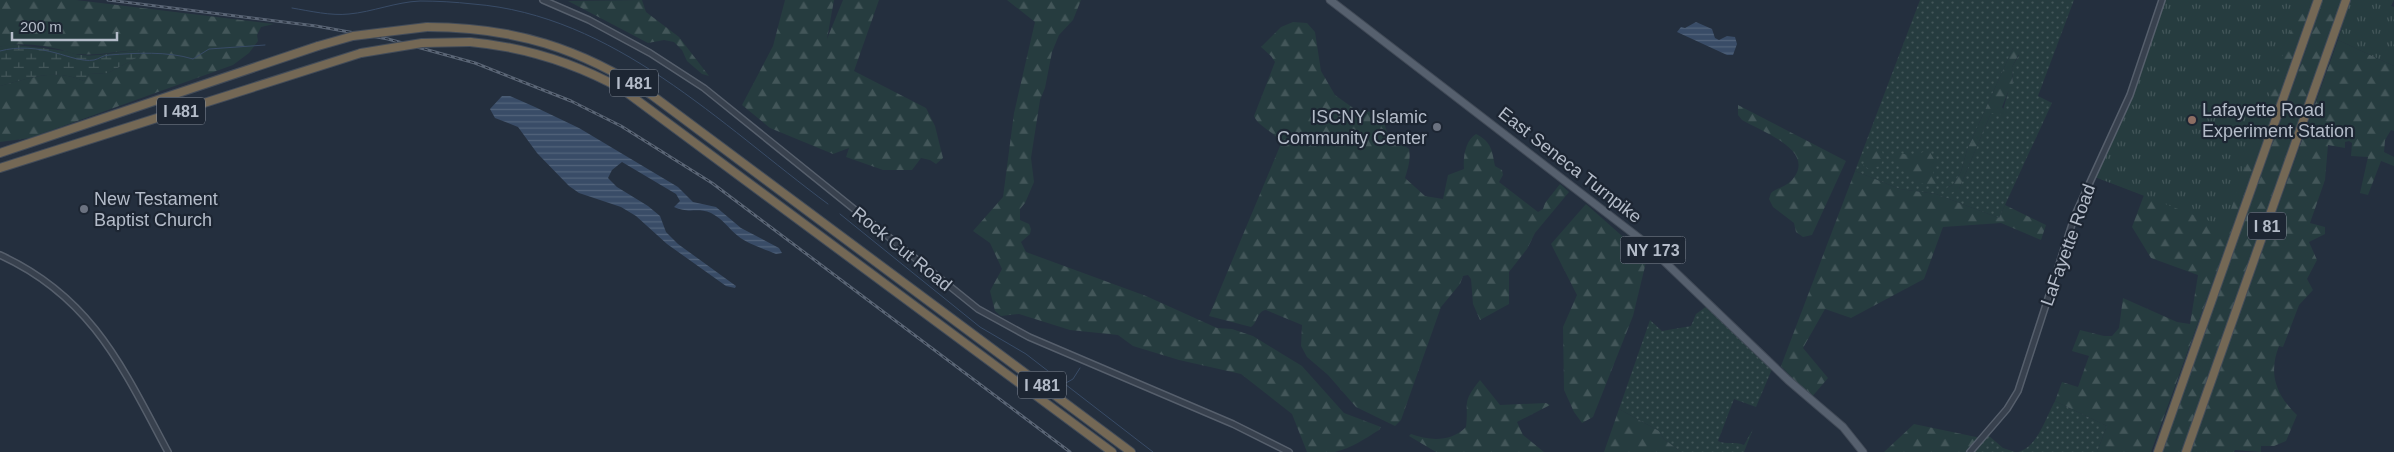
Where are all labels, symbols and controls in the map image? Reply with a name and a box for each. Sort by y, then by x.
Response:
scale bar [12,10,118,42]
text: 200 m [20,18,62,35]
road number: I 481 [610,70,658,96]
road number: I 481 [157,98,205,124]
place label: Lafayette Road Experiment Station [2202,100,2354,141]
street label: East Seneca Turnpike [1494,103,1646,227]
place label: ISCNY Islamic Community Center [1277,107,1427,148]
marker: Lafayette Road Experiment Station [2186,114,2198,126]
marker: ISCNY Islamic Community Center [1431,121,1443,133]
street label: LaFayette Road [2037,181,2099,309]
place label: New Testament Baptist Church [94,189,218,230]
marker: New Testament Baptist Church [78,203,90,215]
street label: Rock Cut Road [848,203,956,295]
road number: I 81 [2248,212,2286,240]
road number: NY 173 [1620,236,1686,264]
road number: I 481 [1018,372,1066,398]

